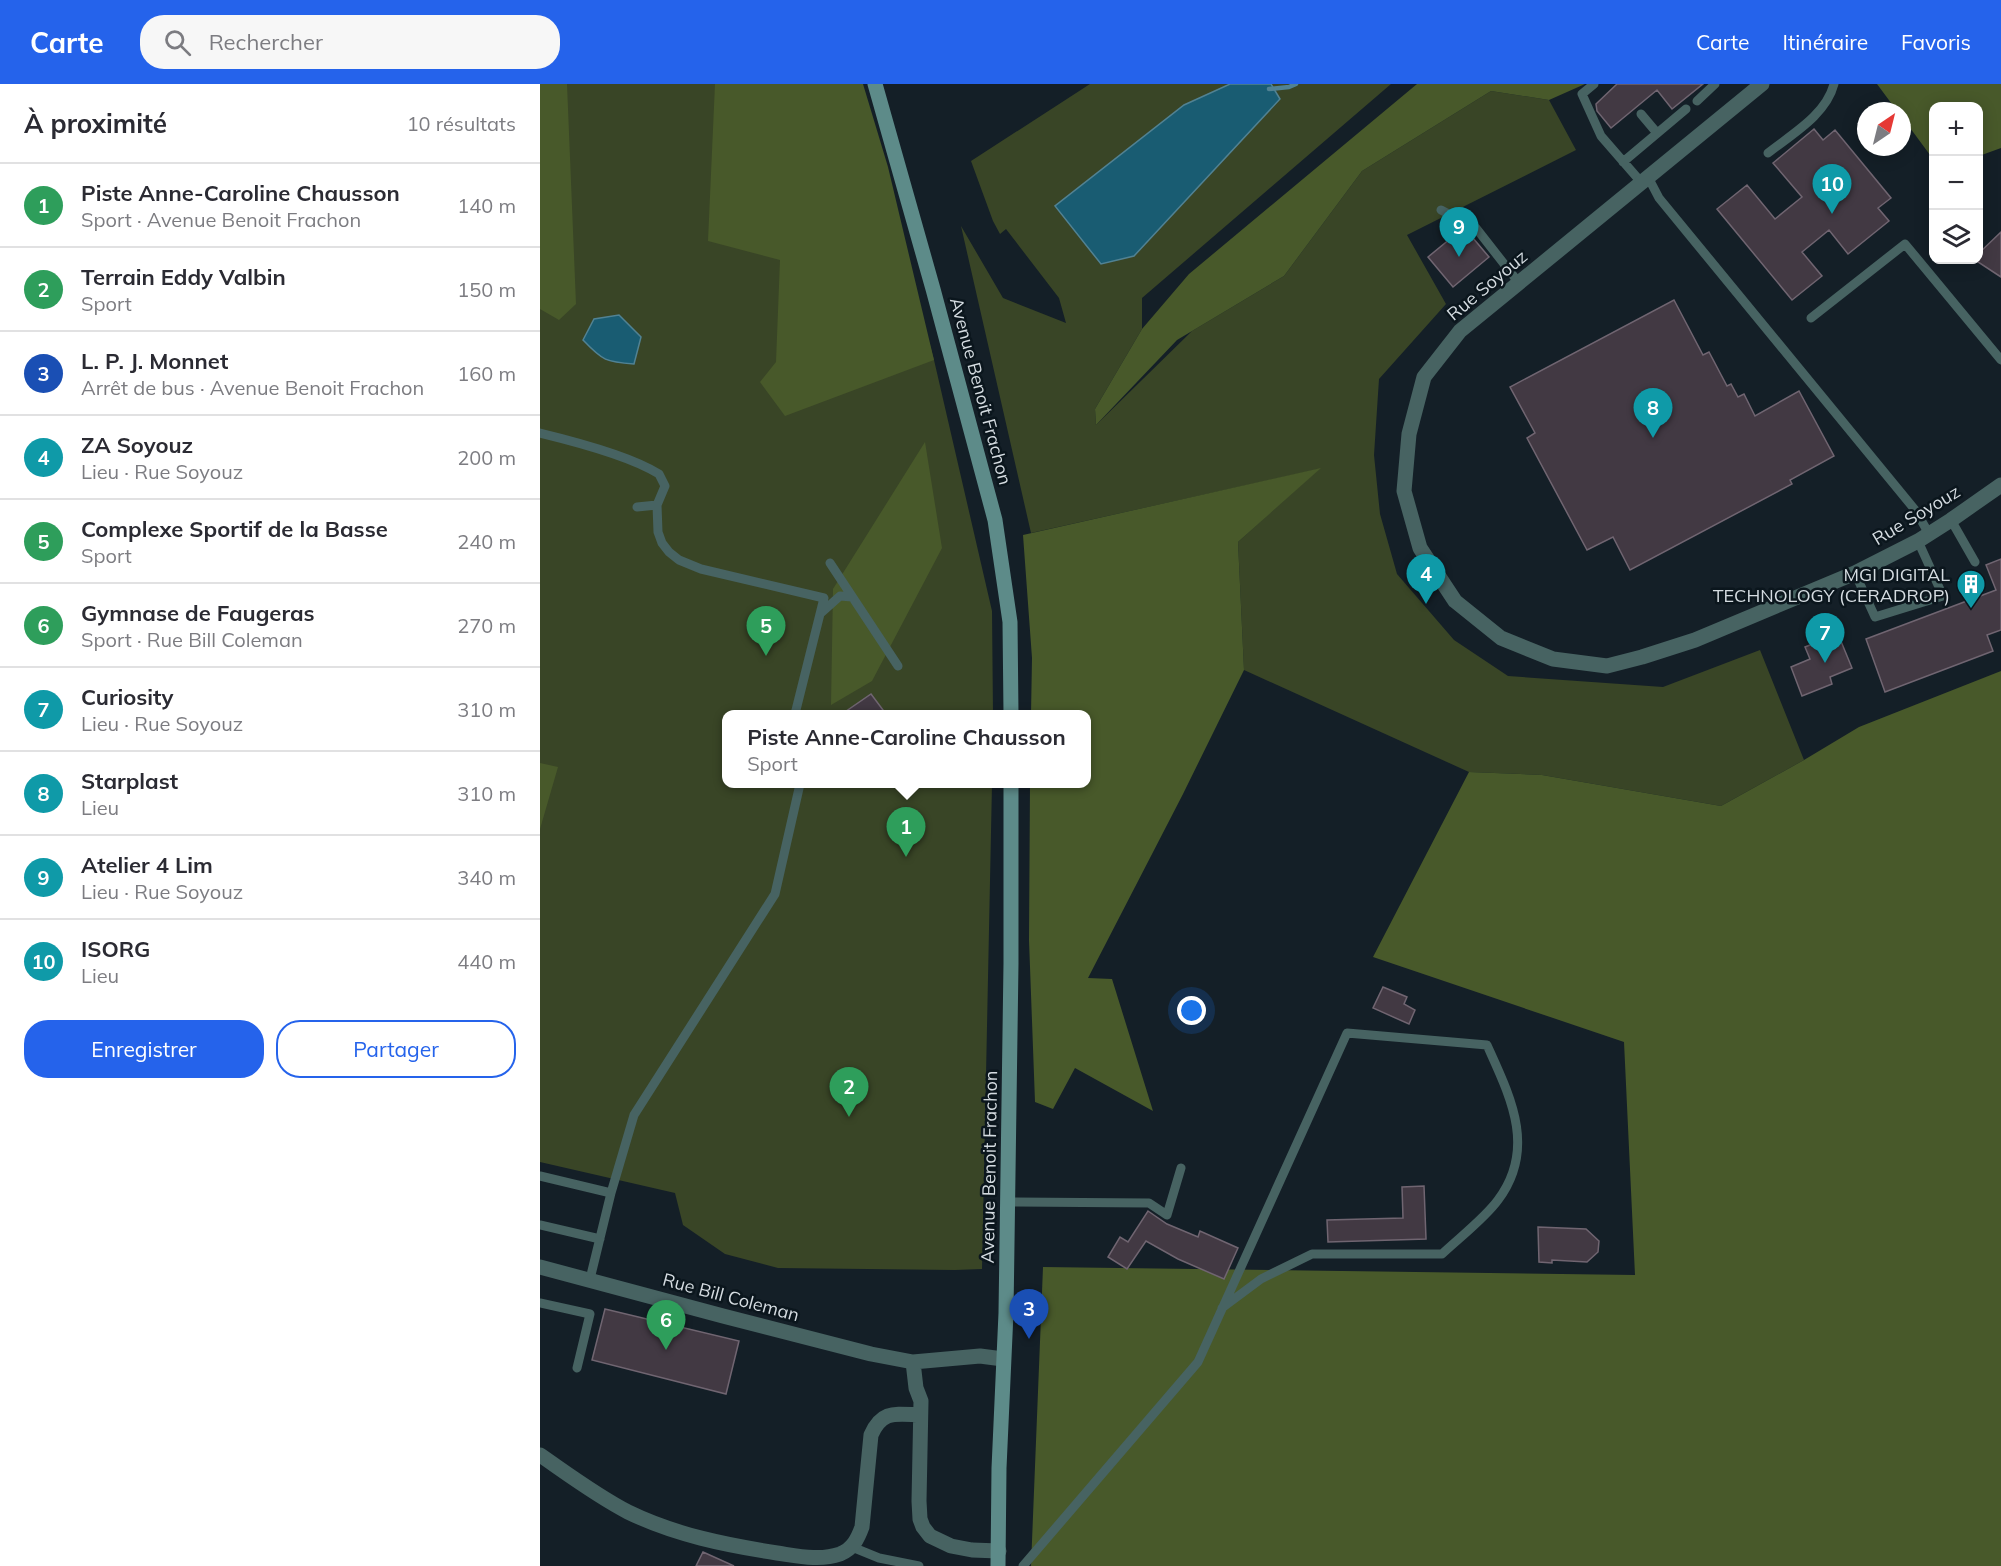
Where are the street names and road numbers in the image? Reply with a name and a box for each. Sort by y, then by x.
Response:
street label: Rue Soyouz [1442,245,1532,325]
street label: Avenue Benoit Frachon [945,295,1017,487]
street label: Rue Soyouz [1868,480,1964,550]
street label: Avenue Benoit Frachon [976,1070,1002,1264]
street label: Rue Bill Coleman [660,1268,802,1326]

